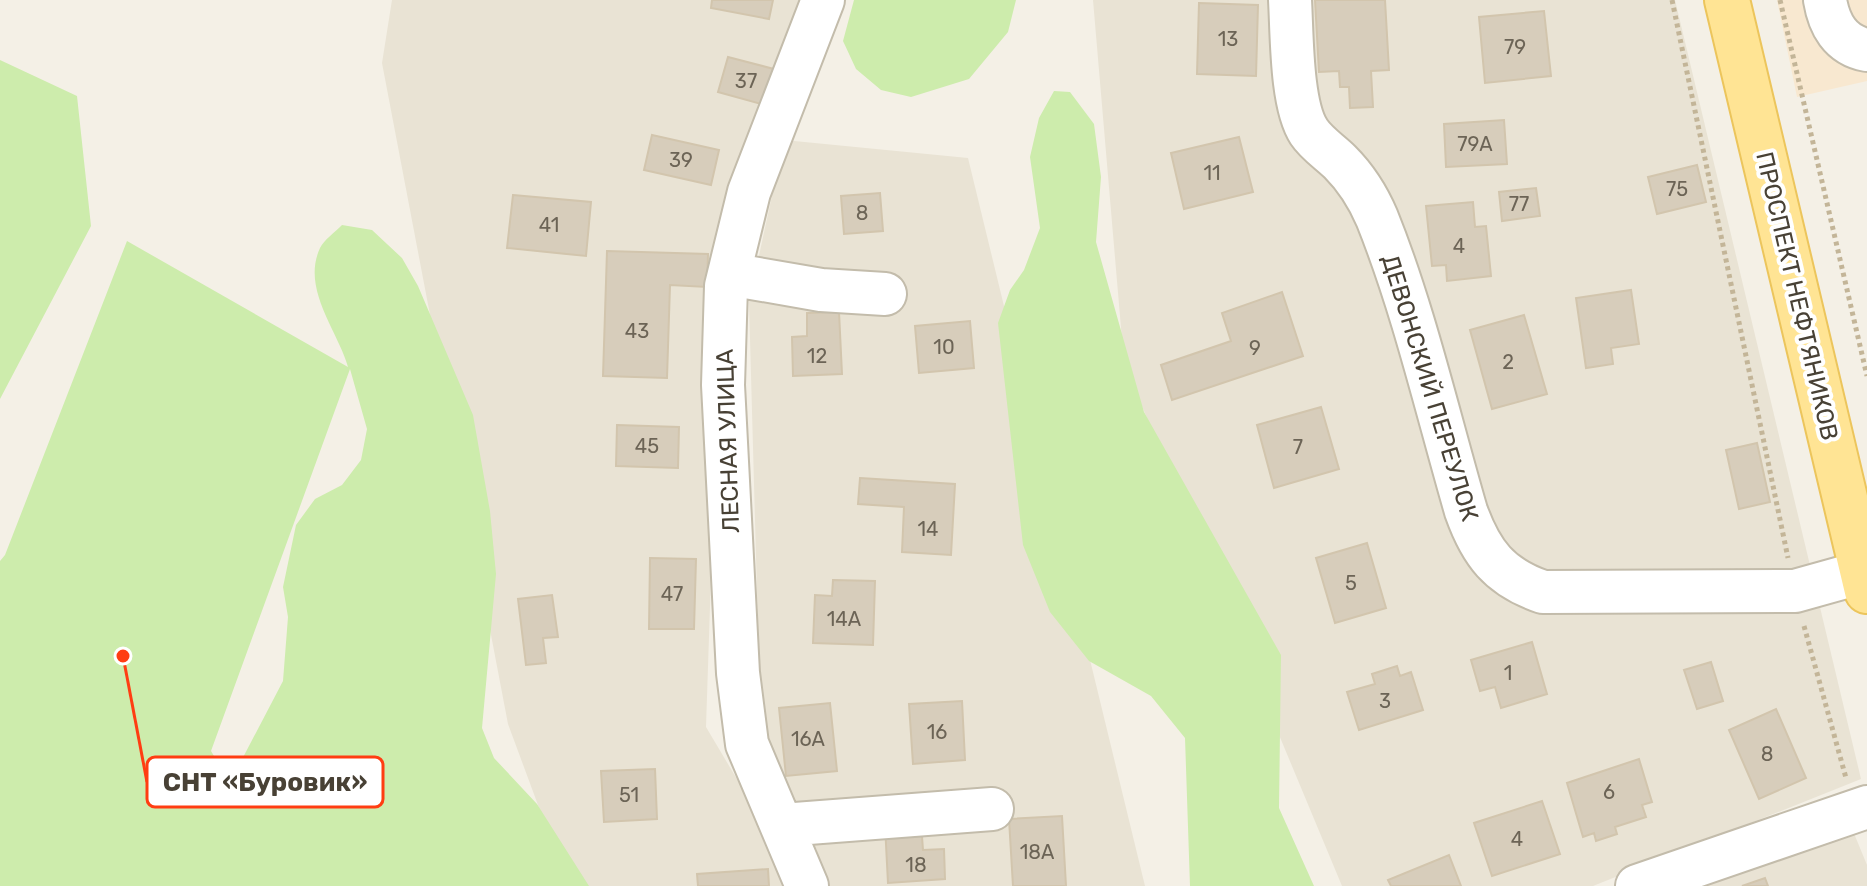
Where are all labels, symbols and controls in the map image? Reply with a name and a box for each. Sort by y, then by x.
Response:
house number: 13 [1218,27,1238,51]
house number: 79 [1504,35,1526,59]
house number: 37 [735,69,757,93]
house number: 79А [1457,132,1493,156]
house number: 39 [669,148,693,172]
street label: ПРОСПЕКТ НЕФТЯНИКОВ [1750,149,1844,443]
house number: 11 [1203,161,1221,185]
house number: 75 [1666,177,1688,201]
house number: 77 [1509,192,1529,216]
house number: 8 [856,201,868,225]
house number: 41 [539,213,559,237]
house number: 4 [1453,234,1465,258]
street label: ДЕВОНСКИЙ ПЕРЕУЛОК [1376,251,1484,525]
house number: 43 [625,319,649,343]
house number: 10 [933,335,955,359]
house number: 9 [1249,336,1261,360]
house number: 12 [807,344,827,368]
street label: ЛЕСНАЯ УЛИЦА [711,349,745,533]
house number: 2 [1502,350,1514,374]
house number: 45 [635,434,659,458]
house number: 7 [1293,435,1303,459]
house number: 14 [918,517,938,541]
house number: 5 [1345,571,1357,595]
house number: 47 [661,582,683,606]
house number: 14А [827,607,861,631]
house number: 1 [1504,661,1512,685]
house number: 3 [1379,689,1391,713]
house number: 16 [927,720,947,744]
house number: 16А [791,727,825,751]
house number: 8 [1761,742,1773,766]
callout: СНТ «Буровик» [147,757,383,807]
text: СНТ «Буровик» [163,767,367,798]
house number: 6 [1603,780,1615,804]
house number: 51 [619,783,639,807]
house number: 4 [1511,827,1523,851]
house number: 18А [1020,840,1054,864]
house number: 18 [905,853,927,877]

